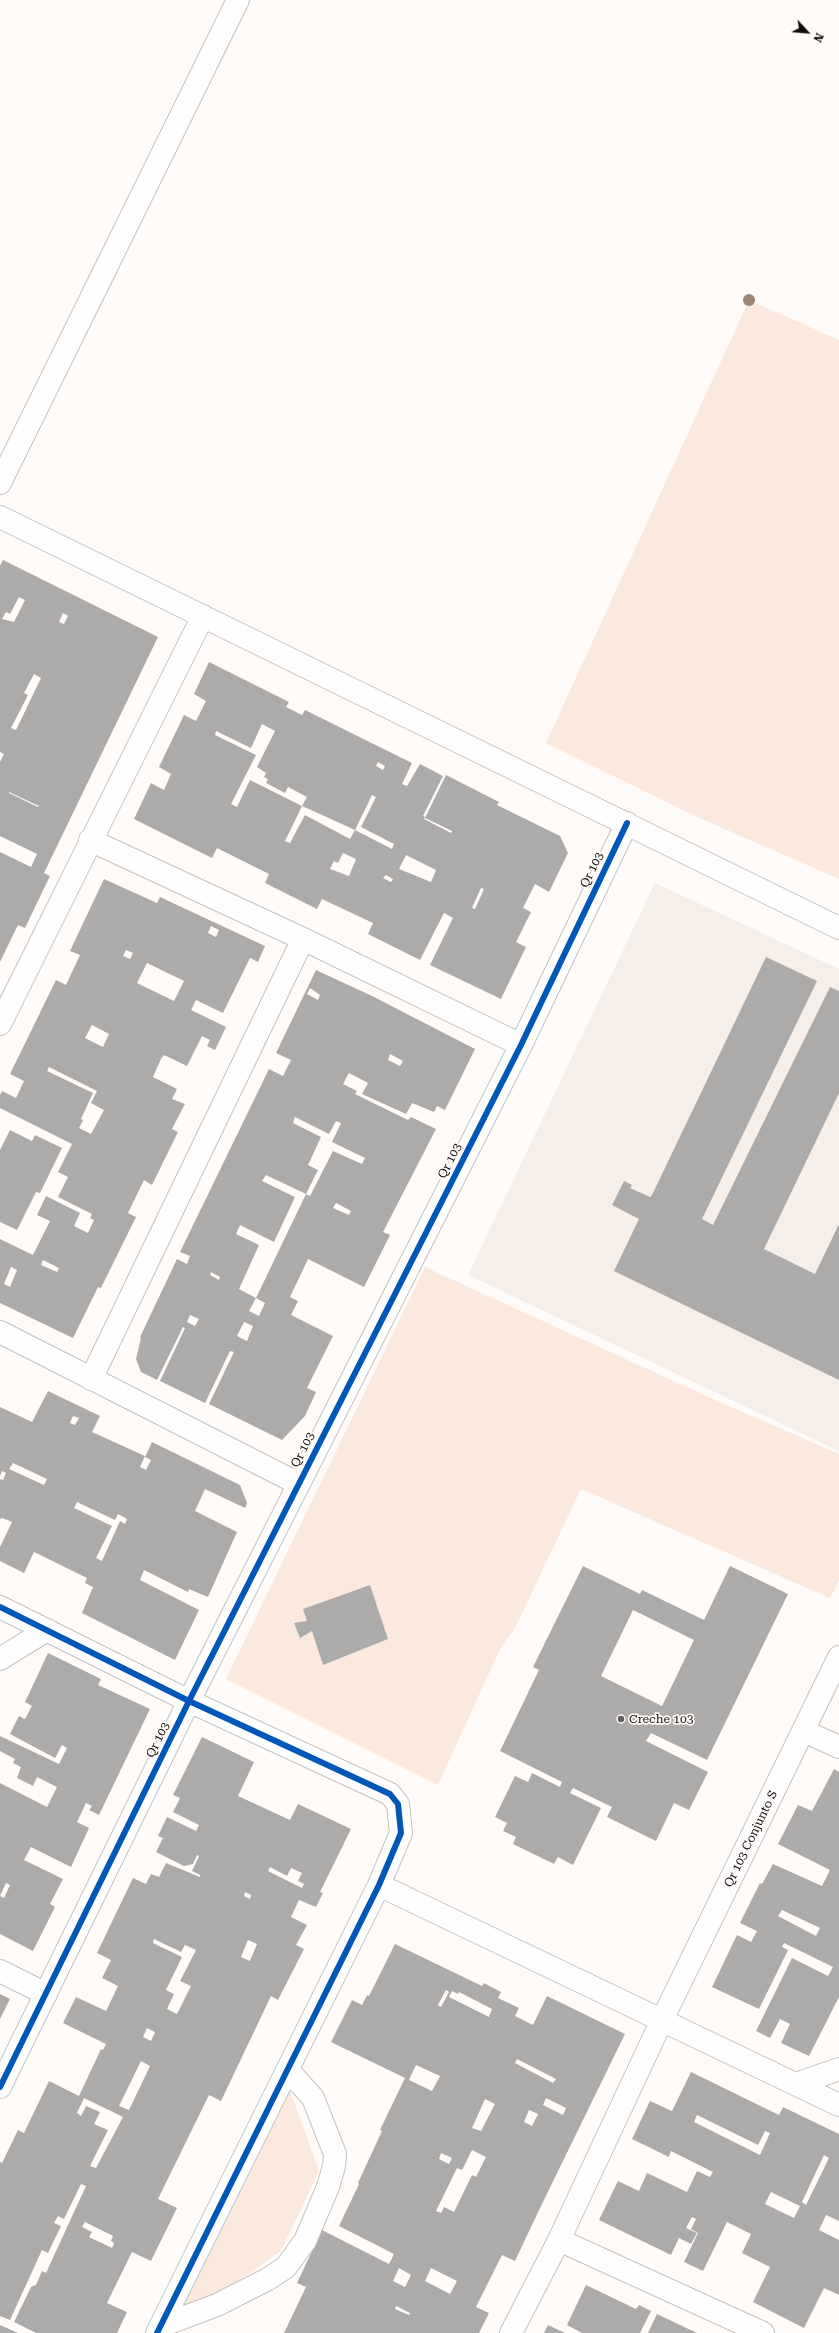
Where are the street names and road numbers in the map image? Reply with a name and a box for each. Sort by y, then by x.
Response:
street label: Qr 103 [577,850,607,890]
street label: Qr 103 [435,1141,465,1181]
street label: Qr 103 [288,1430,318,1470]
street label: Qr 103 [143,1720,173,1760]
street label: Qr 103 Conjunto S [721,1788,781,1890]

